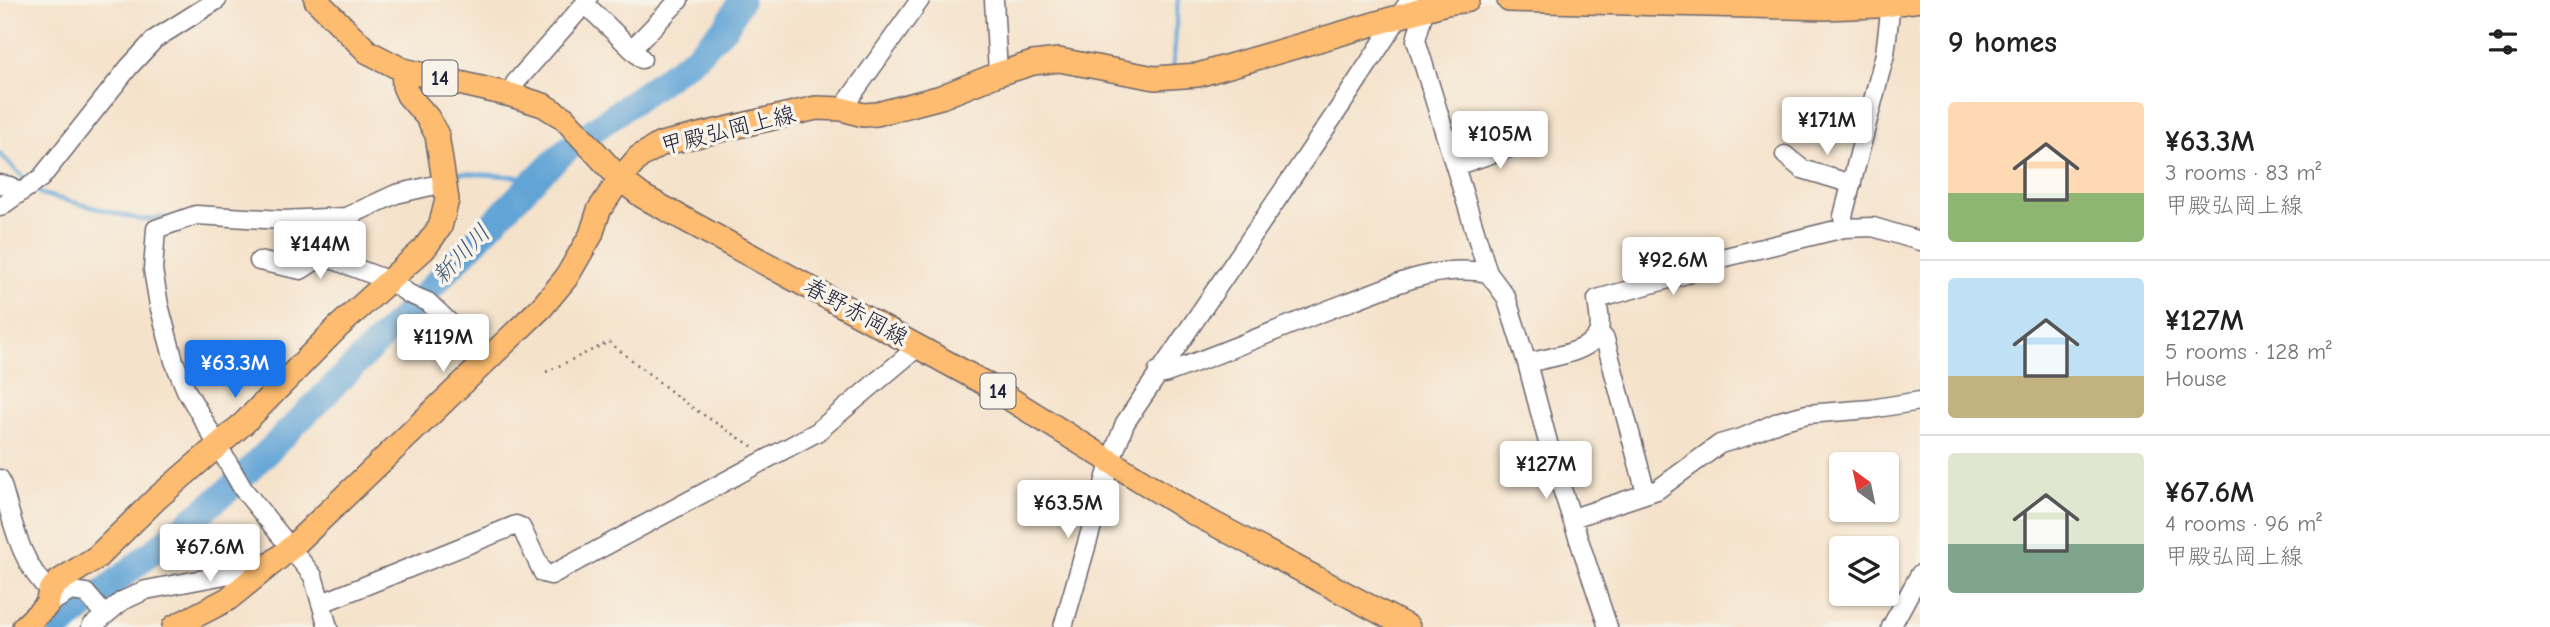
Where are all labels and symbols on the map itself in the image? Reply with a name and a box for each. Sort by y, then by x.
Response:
road number: 14 [422,60,458,96]
pin: ¥171M [1778,97,1876,157]
street label: 甲殿弘岡上線 [658,100,798,160]
pin: ¥105M [1451,111,1549,171]
water label: 新川川 [426,218,496,290]
pin: ¥144M [271,222,369,281]
pin: ¥92.6M [1616,238,1730,297]
street label: 春野赤岡線 [799,272,913,352]
pin: ¥119M [394,314,492,374]
pin: ¥63.3M [178,340,292,400]
road number: 14 [981,374,1016,408]
pin: ¥127M [1497,442,1595,501]
north arrow [1829,452,1899,522]
pin: ¥63.5M [1011,480,1125,540]
pin: ¥67.6M [153,524,267,584]

